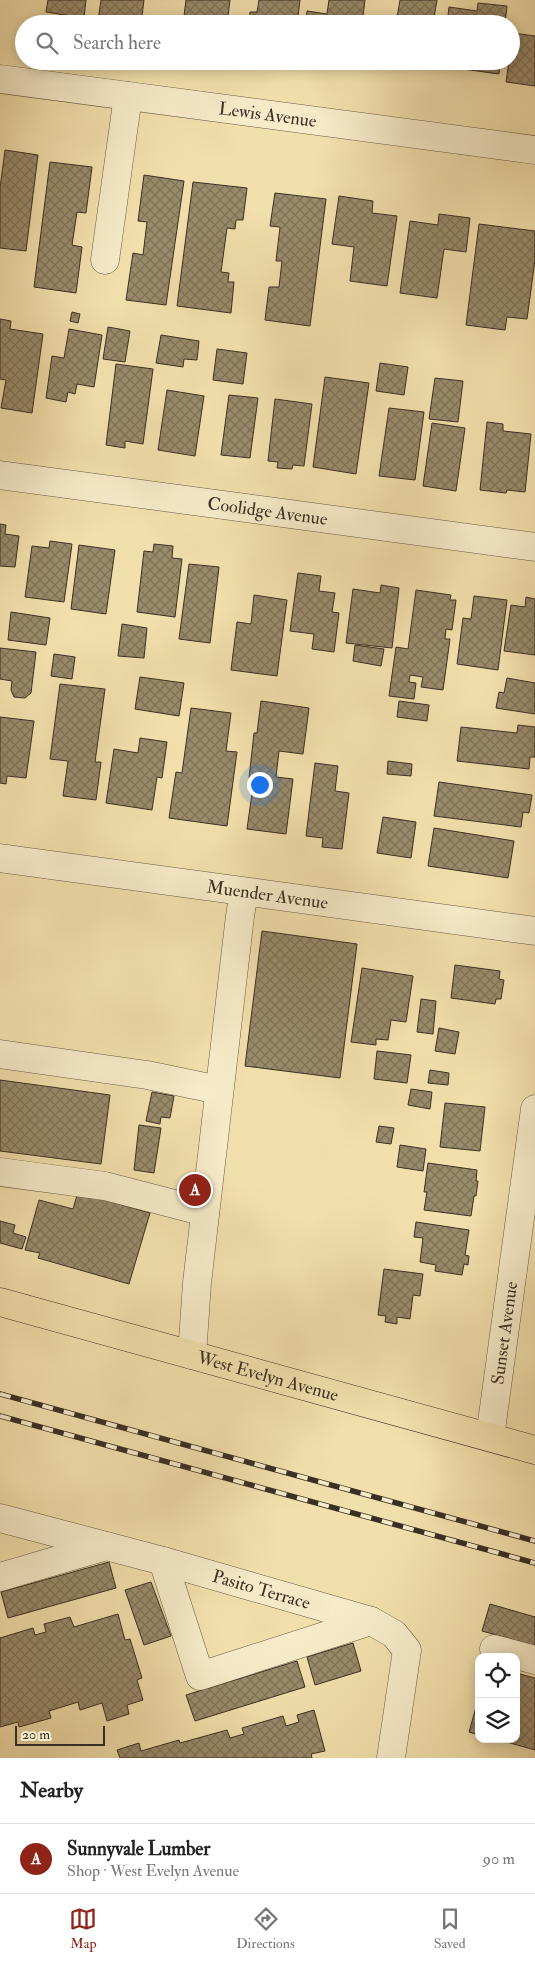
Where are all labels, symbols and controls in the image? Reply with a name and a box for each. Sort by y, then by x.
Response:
search box [15,15,520,70]
icon: search [33,29,61,57]
text: Search here [73,31,161,55]
street label: Lewis Avenue [217,97,318,133]
street label: Coolidge Avenue [206,492,329,531]
your location [247,772,273,798]
street label: Muender Avenue [205,875,330,915]
pin: A [179,1171,211,1209]
street label: Sunset Avenue [486,1279,523,1386]
street label: West Evelyn Avenue [194,1346,341,1407]
street label: Pasito Terrace [210,1565,313,1615]
map controls [475,1653,520,1743]
button: locate [475,1653,520,1698]
button: layers [475,1698,520,1743]
scale bar [15,1723,105,1746]
text: 20 m [22,1726,50,1743]
text: Nearby [20,1777,83,1804]
text: Sunnyvale Lumber [67,1837,210,1861]
text: A [31,1849,41,1869]
text: 90 m [483,1849,515,1869]
text: Shop · West Evelyn Avenue [67,1861,239,1881]
tab: Map [69,1905,97,1952]
tab: Directions [236,1905,295,1952]
tab: Saved [434,1905,466,1952]

